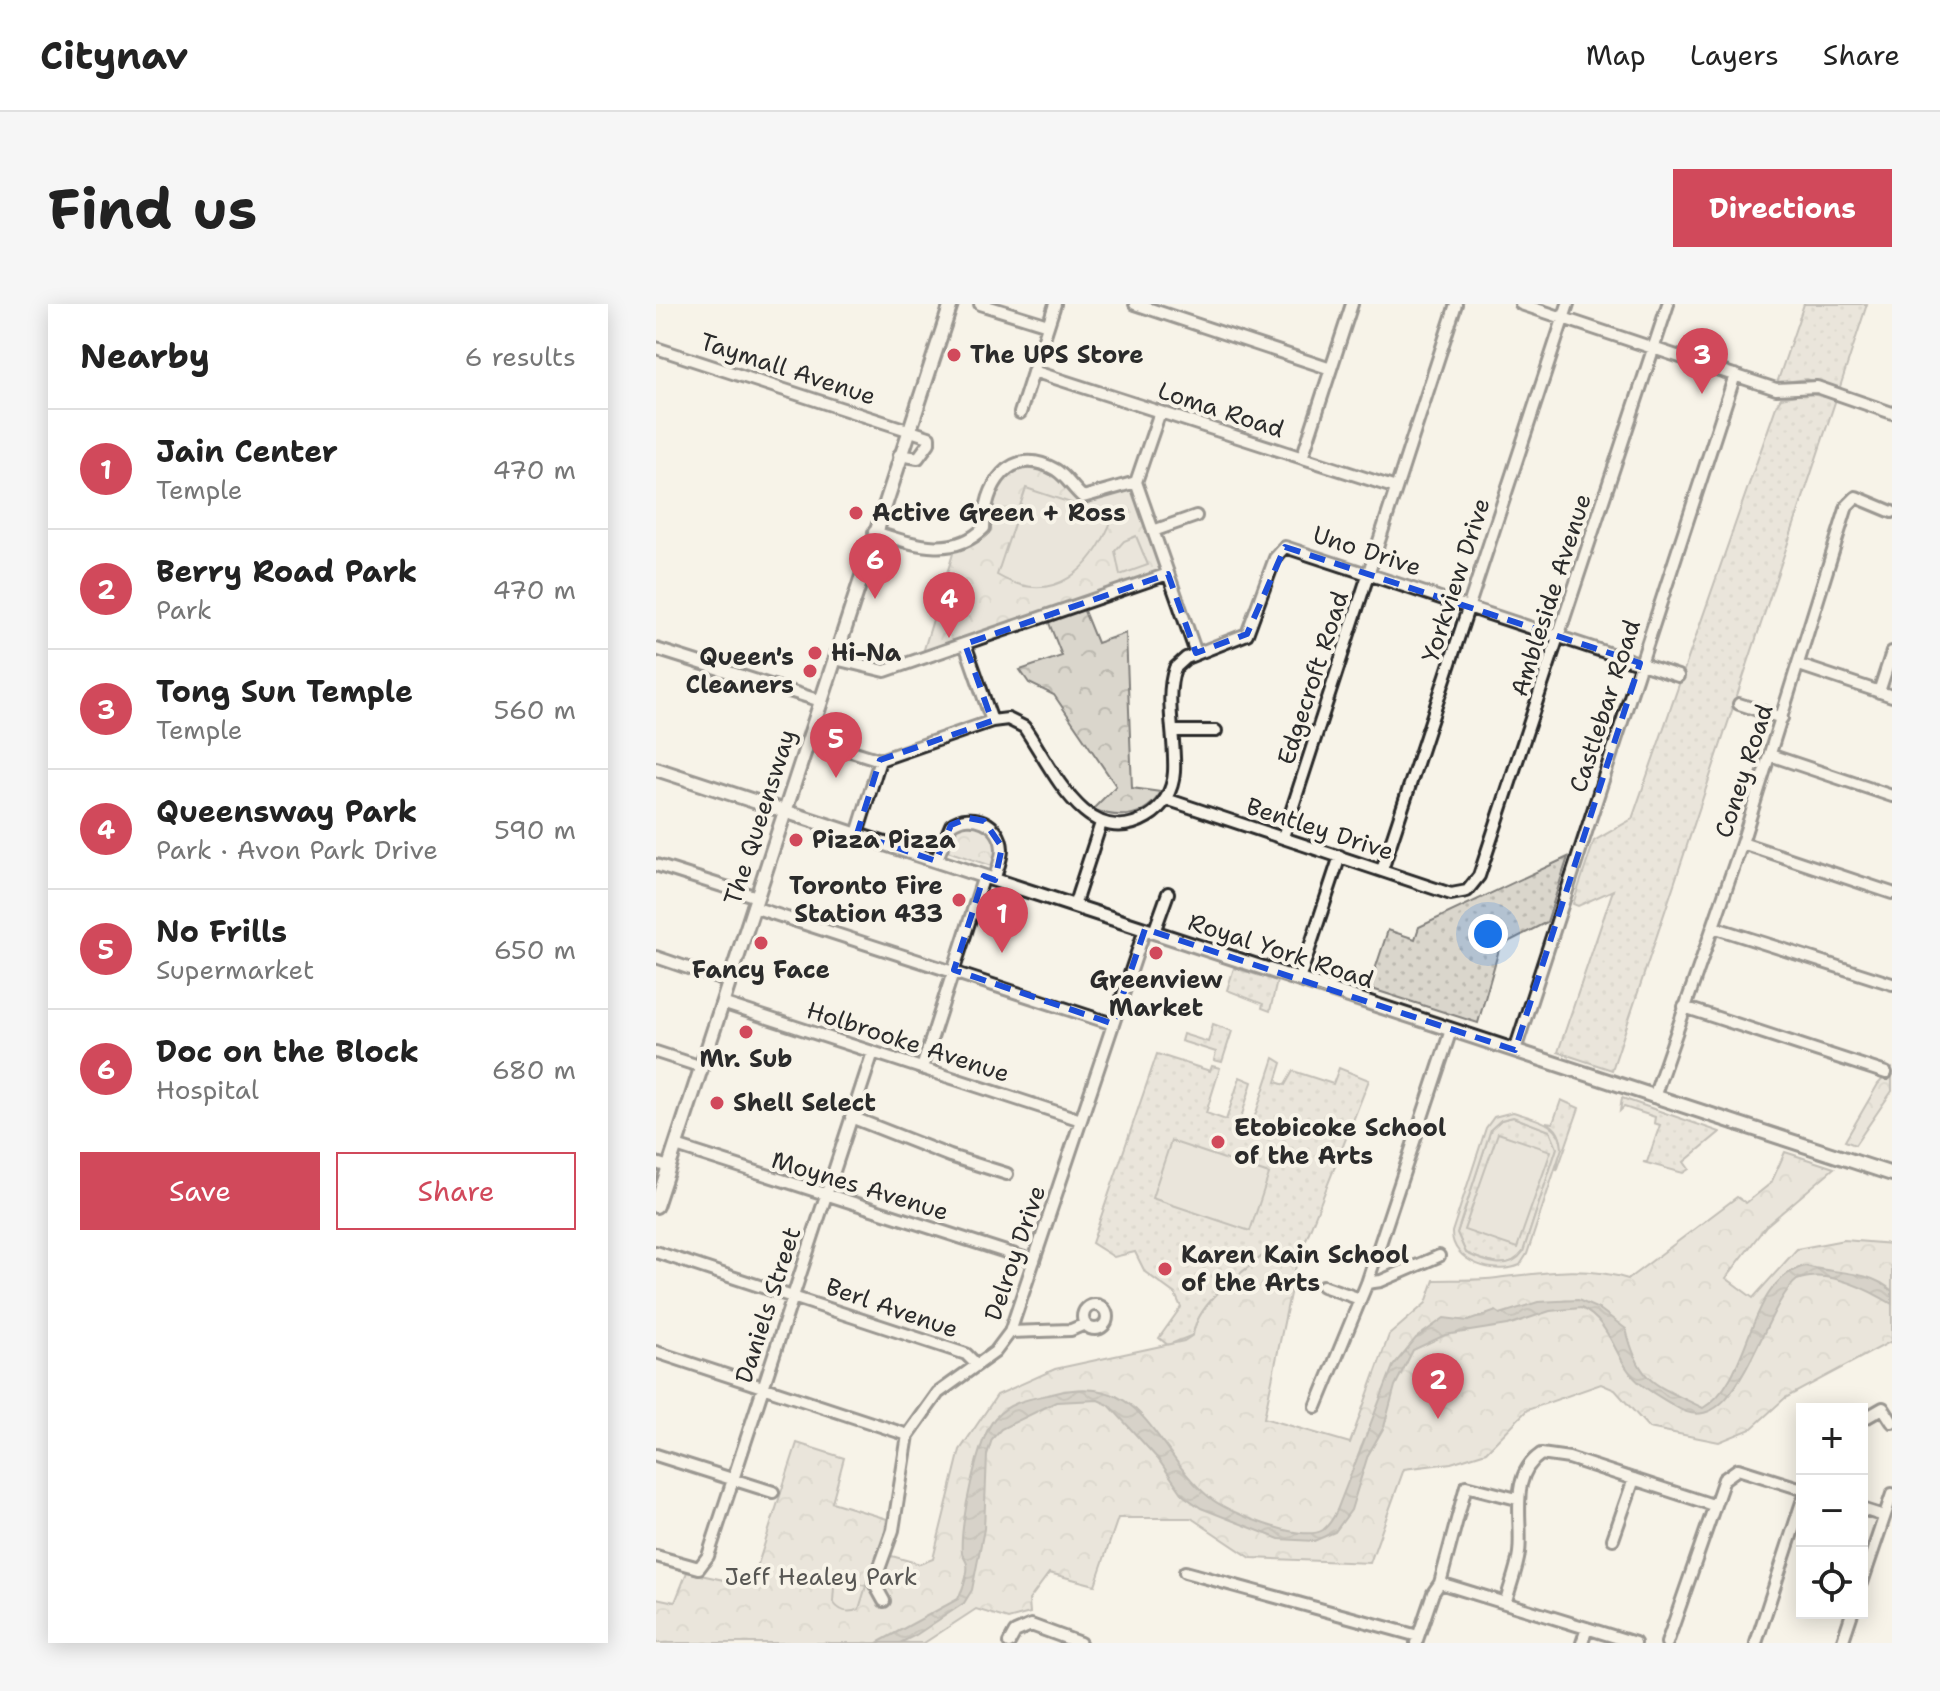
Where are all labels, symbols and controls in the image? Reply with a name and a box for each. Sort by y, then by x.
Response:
text: Citynav [40,30,188,81]
text: Map [1586,36,1646,74]
text: Layers [1690,36,1779,74]
text: Share [1823,36,1900,74]
button: Directions [1673,169,1892,247]
text: Find us [48,171,257,246]
street label: Taymall Avenue [696,326,880,412]
pin: 3 [1676,328,1728,394]
text: Nearby [80,333,210,379]
text: 6 results [464,339,576,374]
place label: The UPS Store [970,339,1144,371]
marker: The UPS Store [945,346,963,364]
street label: Loma Road [1154,375,1288,445]
text: Jain Center [156,431,338,472]
text: 1 [100,452,112,487]
text: 470 m [493,452,576,487]
text: Temple [156,472,243,507]
street label: Ambleside Avenue [1503,489,1599,701]
street label: Yorkview Drive [1414,494,1498,666]
place label: Active Green + Ross [872,497,1126,529]
marker: Active Green + Ross [847,504,865,522]
street label: Uno Drive [1309,518,1425,584]
pin: 6 [849,533,901,599]
text: Berry Road Park [156,551,417,592]
text: 2 [97,572,115,607]
text: 470 m [493,572,576,607]
pin: 4 [923,572,975,638]
street label: Edgecroft Road [1270,587,1356,769]
text: Park [156,592,212,627]
street label: Castlebar Road [1562,616,1648,796]
place label: Hi-Na [831,637,902,669]
place label: Queen's Cleaners [686,641,794,701]
marker: Hi-Na [806,644,824,662]
marker: Queen's Cleaners [801,662,819,680]
text: Tong Sun Temple [156,671,413,712]
text: 3 [97,692,115,727]
text: 560 m [493,692,576,727]
street label: Coney Road [1707,700,1781,842]
text: Temple [156,712,243,747]
pin: 5 [810,712,862,778]
street label: The Queensway [717,725,803,909]
street label: Bentley Drive [1242,790,1398,868]
text: Queensway Park [156,791,417,832]
text: 4 [97,812,115,847]
text: 590 m [494,812,576,847]
place label: Pizza Pizza [812,824,956,856]
marker: Pizza Pizza [787,831,805,849]
text: Park · Avon Park Drive [156,832,438,867]
place label: Toronto Fire Station 433 [789,870,943,930]
pin: 1 [976,887,1028,953]
marker: Toronto Fire Station 433 [950,891,968,909]
street label: Royal York Road [1184,906,1378,996]
text: No Frills [156,911,287,952]
your location [1468,914,1508,954]
text: 5 [98,932,114,967]
text: 650 m [494,932,576,967]
marker: Fancy Face [752,934,770,952]
marker: Greenview Market [1147,944,1165,962]
text: Supermarket [156,952,314,987]
place label: Fancy Face [692,954,830,986]
place label: Greenview Market [1090,964,1223,1024]
street label: Holbrooke Avenue [803,994,1013,1090]
marker: Mr. Sub [737,1023,755,1041]
text: Doc on the Block [156,1031,419,1072]
place label: Mr. Sub [699,1043,793,1075]
text: 6 [97,1052,115,1087]
text: 680 m [492,1052,576,1087]
text: Hospital [156,1072,259,1107]
place label: Shell Select [733,1087,876,1119]
marker: Shell Select [708,1094,726,1112]
place label: Etobicoke School of the Arts [1234,1112,1446,1172]
marker: Etobicoke School of the Arts [1209,1133,1227,1151]
street label: Moynes Avenue [768,1144,952,1228]
button: Save [80,1152,320,1230]
button: Share [336,1152,576,1230]
street label: Delroy Drive [977,1181,1053,1325]
street label: Daniels Street [728,1223,808,1387]
place label: Karen Kain School of the Arts [1181,1239,1409,1299]
marker: Karen Kain School of the Arts [1156,1260,1174,1278]
street label: Berl Avenue [822,1270,962,1346]
pin: 2 [1412,1353,1464,1419]
map controls [1796,1403,1868,1619]
button: + [1796,1403,1868,1475]
button: − [1796,1475,1868,1547]
button: locate [1796,1547,1868,1619]
park label: Jeff Healey Park [725,1561,917,1593]

